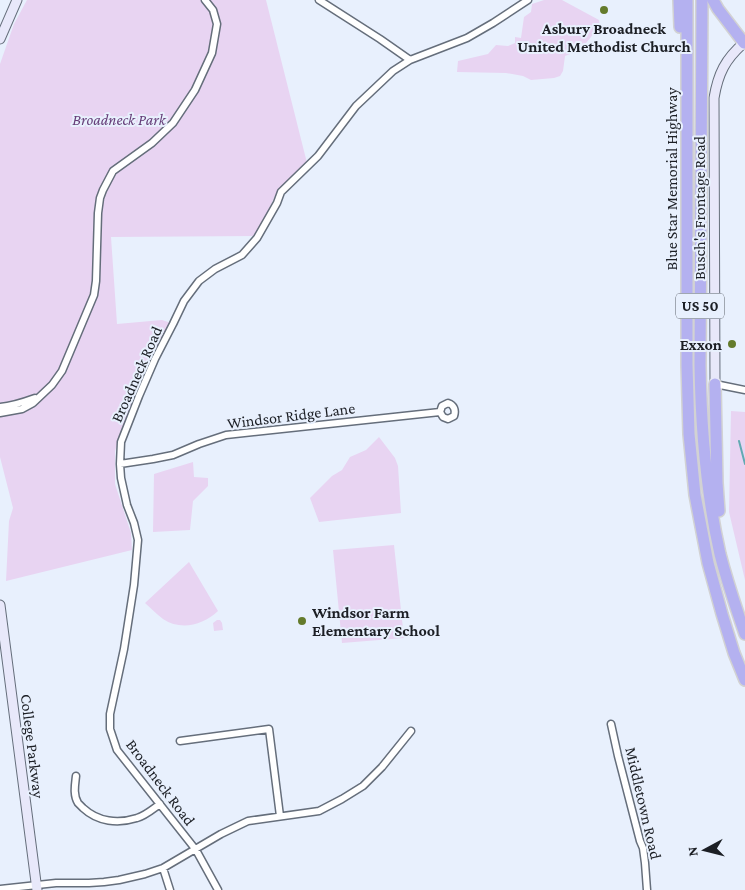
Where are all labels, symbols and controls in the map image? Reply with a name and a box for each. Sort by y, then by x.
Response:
marker: Asbury Broadneck United Methodist Church [598,4,610,16]
place label: Asbury Broadneck United Methodist Church [517,20,691,55]
street label: Blue Star Memorial Highway [663,87,681,271]
park label: Broadneck Park [72,111,167,128]
street label: Busch's Frontage Road [691,135,709,280]
road number: US 50 [676,294,724,318]
street label: Broadneck Road [108,323,165,425]
place label: Exxon [680,336,722,353]
marker: Exxon [726,338,738,350]
street label: Windsor Ridge Lane [226,399,356,433]
place label: Windsor Farm Elementary School [311,604,440,639]
marker: Windsor Farm Elementary School [296,615,308,627]
street label: College Parkway [17,693,47,800]
street label: Broadneck Road [123,736,199,829]
street label: Middletown Road [622,745,665,861]
north arrow [680,825,730,875]
text: N [684,845,701,857]

